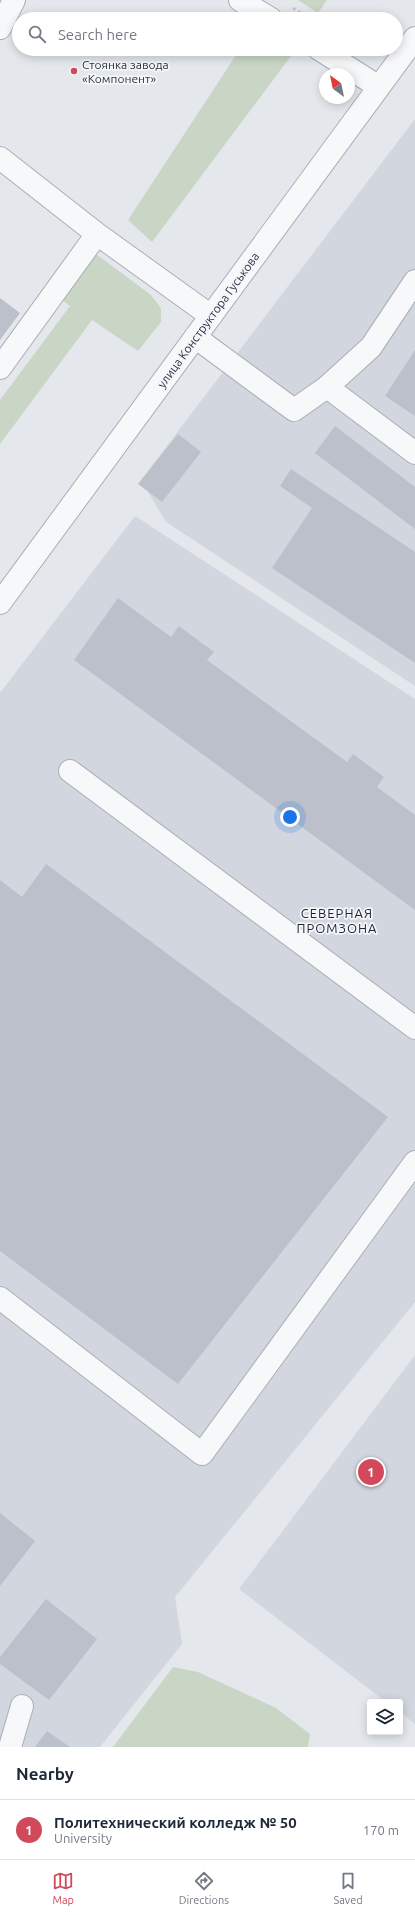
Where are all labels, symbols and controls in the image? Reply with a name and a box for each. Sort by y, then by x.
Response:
search box [12,12,403,56]
icon: search [26,23,48,45]
text: Search here [58,26,137,43]
place label: Стоянка завода «Компонент» [82,58,169,85]
marker: Стоянка завода «Компонент» [69,66,79,76]
north arrow [319,68,355,104]
street label: улица Конструктора Гуськова [155,250,261,390]
your location [280,807,300,827]
district label: СЕВЕРНАЯ ПРОМЗОНА [296,906,378,935]
pin: 1 [358,1457,384,1487]
map controls [367,1699,403,1735]
button: layers [367,1699,403,1735]
text: Nearby [16,1764,74,1783]
text: Политехнический колледж № 50 [54,1814,297,1831]
text: 1 [25,1823,33,1837]
text: 170 m [363,1823,399,1837]
text: University [54,1831,112,1845]
tab: Map [52,1870,74,1906]
tab: Directions [179,1870,229,1906]
tab: Saved [333,1870,363,1906]

